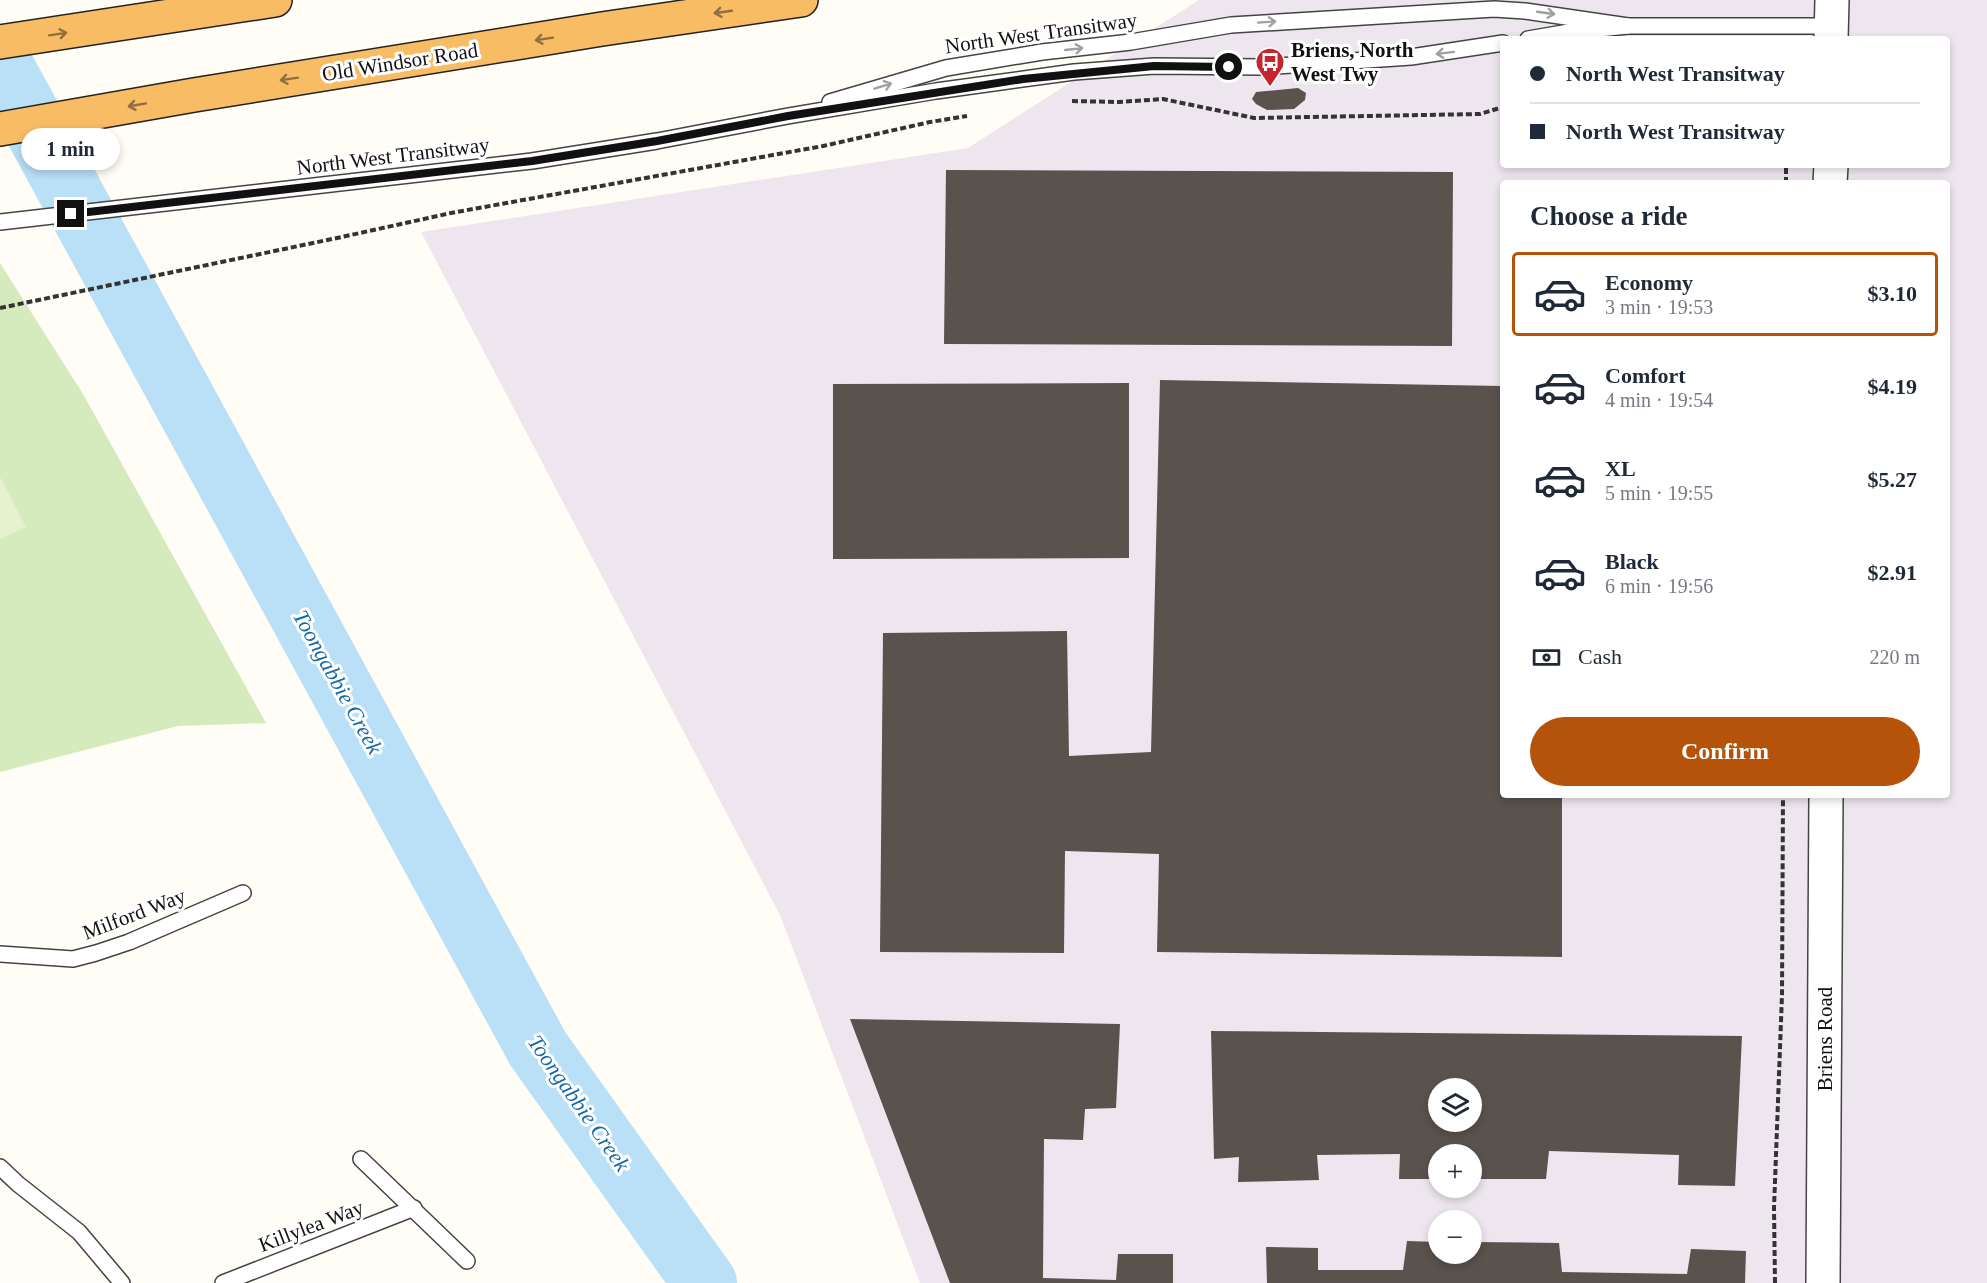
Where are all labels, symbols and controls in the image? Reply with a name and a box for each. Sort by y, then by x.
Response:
one-way arrow [714,7,733,18]
street label: North West Transitway [943,8,1139,58]
one-way arrow [1535,8,1555,19]
one-way arrow [1257,16,1277,27]
one-way arrow [47,28,67,39]
one-way arrow [535,33,555,44]
street label: Old Windsor Road [320,38,480,86]
place label: Briens, North West Twy [1291,38,1414,86]
one-way arrow [1064,43,1084,54]
bus stop icon: Briens, North West Twy [1254,46,1286,88]
one-way arrow [1436,47,1456,58]
route start [1215,53,1242,80]
text: North West Transitway [1566,61,1785,86]
one-way arrow [280,74,300,85]
one-way arrow [873,79,892,90]
one-way arrow [127,100,147,111]
text: North West Transitway [1566,119,1785,144]
callout: 1 min [22,127,121,169]
street label: North West Transitway [295,132,491,180]
text: 1 min [46,138,95,160]
route end [57,200,84,227]
text: Choose a ride [1530,201,1688,231]
icon: car [1533,267,1587,321]
text: Economy [1605,270,1693,295]
text: $3.10 [1868,281,1917,306]
text: 3 min · 19:53 [1605,296,1713,318]
icon: car [1533,360,1587,414]
text: Comfort [1605,363,1686,388]
text: $4.19 [1868,374,1917,399]
text: 4 min · 19:54 [1605,389,1713,411]
icon: car [1533,453,1587,507]
text: XL [1605,456,1636,481]
text: $5.27 [1868,467,1917,492]
text: 5 min · 19:55 [1605,482,1713,504]
icon: car [1533,546,1587,600]
text: Black [1605,549,1659,574]
text: $2.91 [1868,560,1917,585]
text: 6 min · 19:56 [1605,575,1713,597]
water label: Toongabbie Creek [288,606,388,759]
icon: cash [1530,641,1563,674]
text: Cash [1578,644,1622,669]
text: 220 m [1869,646,1920,668]
button: Confirm [1530,717,1920,786]
street label: Milford Way [79,883,189,945]
street label: Briens Road [1813,986,1837,1091]
water label: Toongabbie Creek [523,1030,636,1177]
map controls [1428,1078,1482,1264]
button: layers [1428,1078,1482,1132]
button: + [1428,1144,1482,1198]
street label: Killylea Way [255,1195,367,1257]
button: − [1428,1210,1482,1264]

